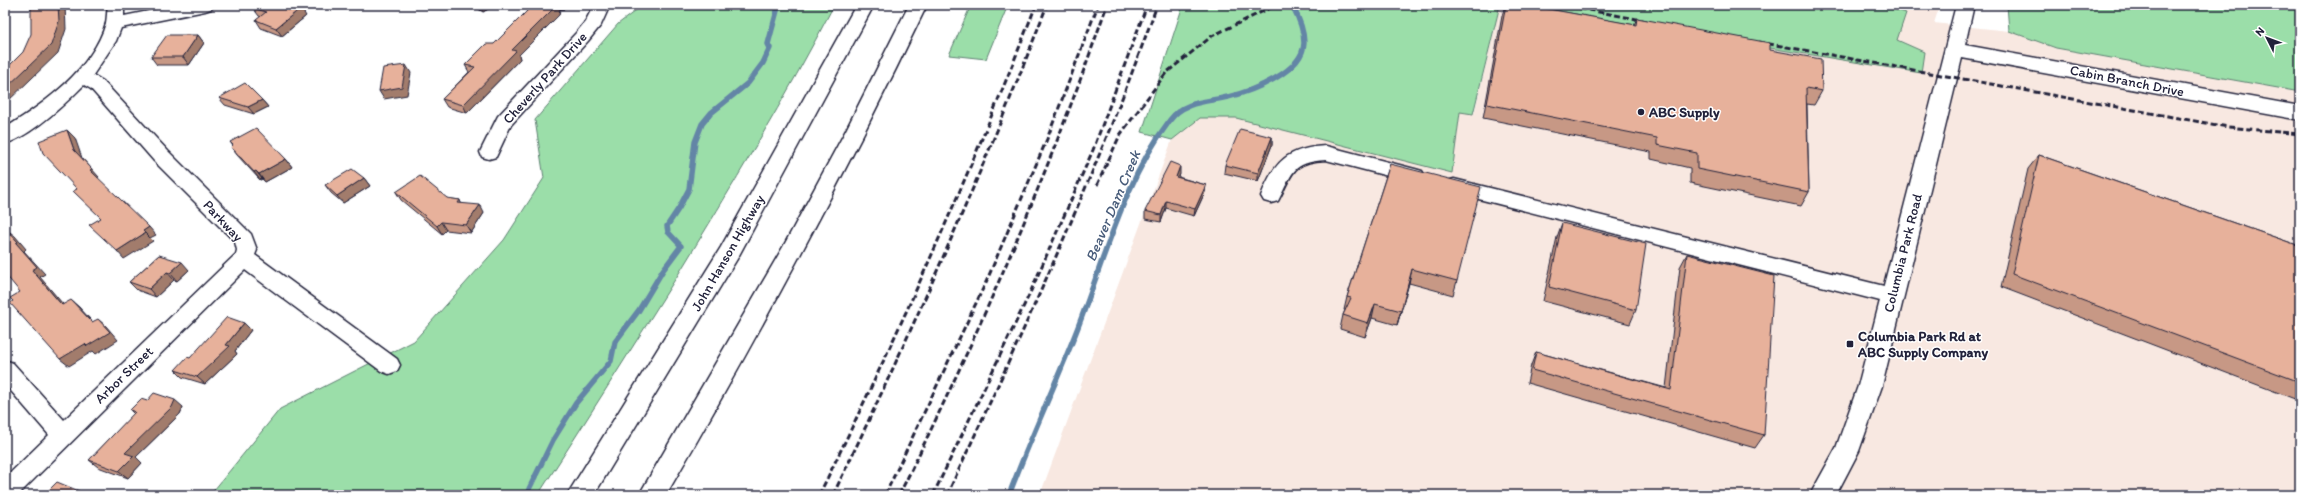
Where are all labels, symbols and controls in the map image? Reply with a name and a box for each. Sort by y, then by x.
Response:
north arrow [2247,18,2287,58]
text: N [2253,25,2267,39]
street label: Cheverly Park Drive [499,28,591,127]
street label: Cabin Branch Drive [2069,62,2186,100]
place label: ABC Supply [1648,104,1720,121]
marker: ABC Supply [1636,107,1646,117]
water label: Beaver Dam Creek [1082,147,1145,264]
street label: Columbia Park Road [1880,191,1926,314]
street label: John Hanson Highway [688,192,768,314]
street label: Parkway [200,197,247,246]
place label: Columbia Park Rd at ABC Supply Company [1857,328,1988,361]
marker: Columbia Park Rd at ABC Supply Company [1845,339,1855,349]
street label: Arbor Street [91,343,157,407]

